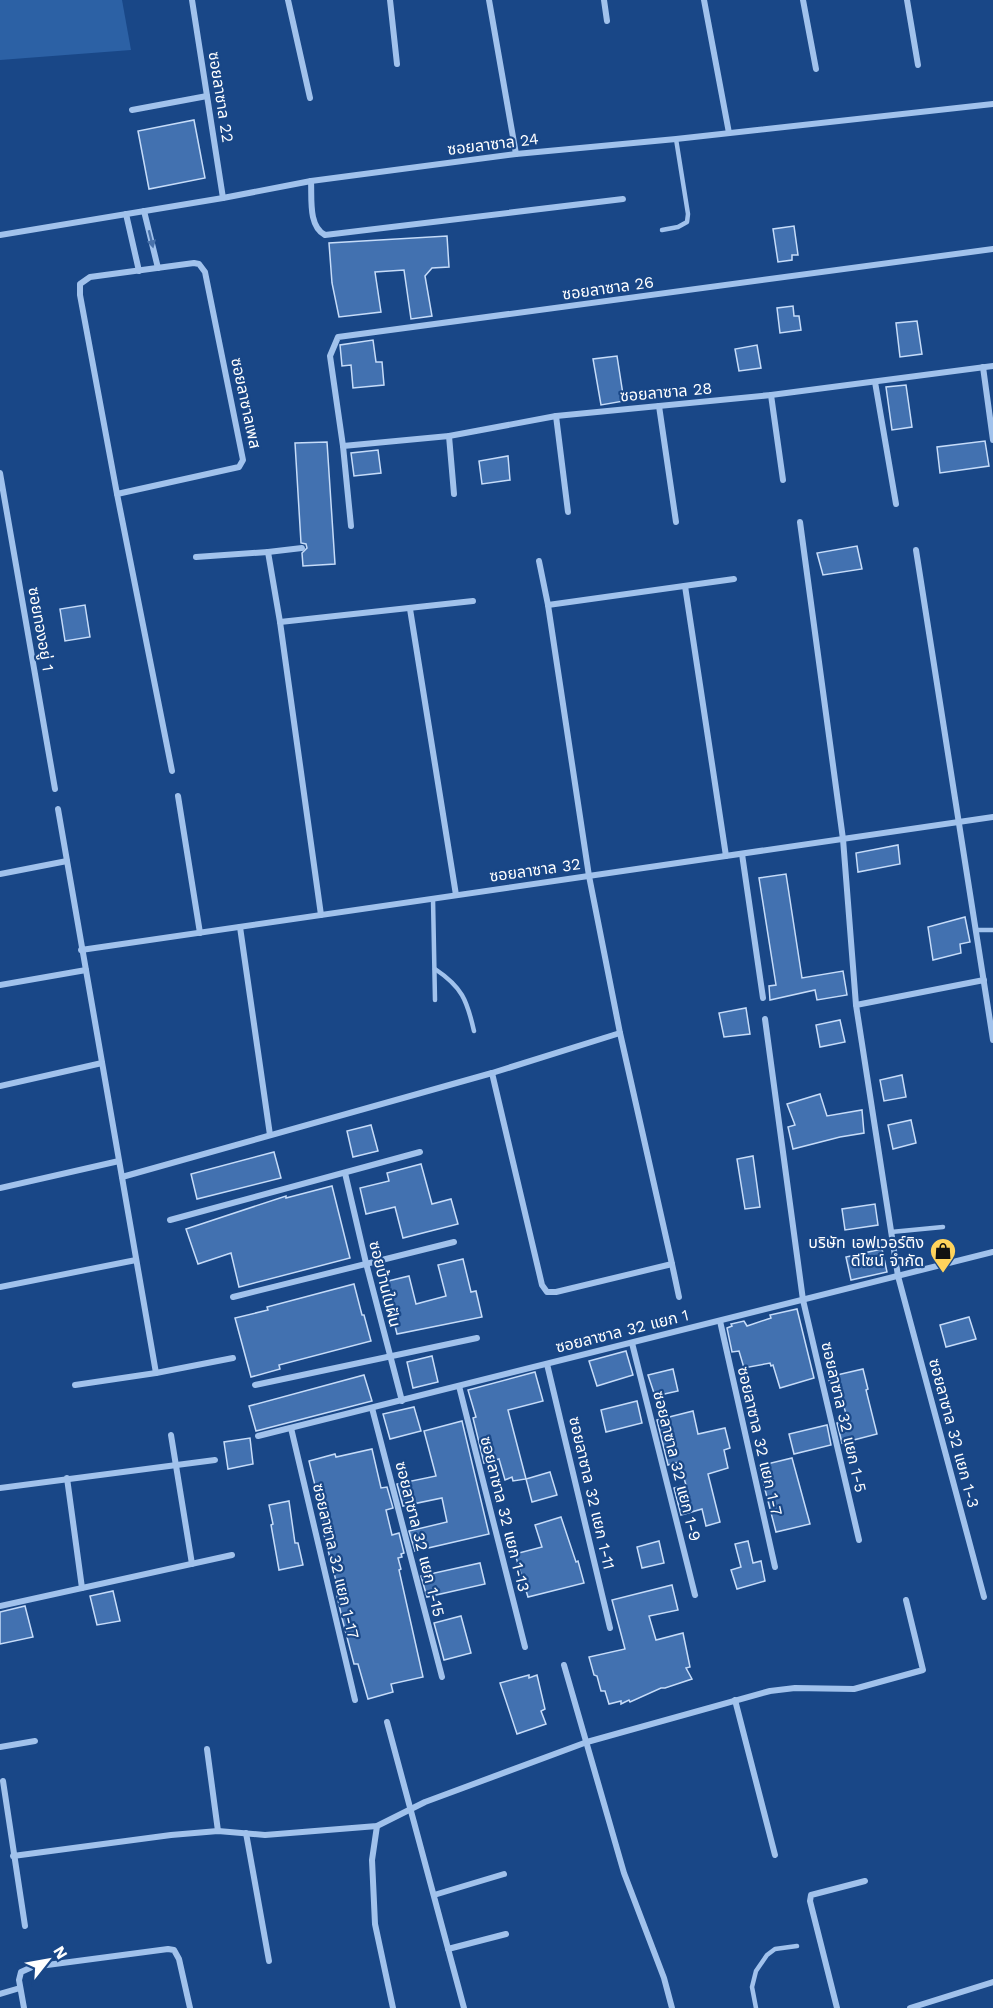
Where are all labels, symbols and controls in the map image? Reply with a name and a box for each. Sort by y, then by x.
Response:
street label: ซอยลาซาล 22 [204,50,238,144]
street label: ซอยลาซาล 24 [446,129,540,159]
one-way arrow [147,230,157,249]
street label: ซอยลาซาล 26 [561,272,655,304]
street label: ซอยลาซาลเพส [227,356,265,450]
street label: ซอยลาซาล 28 [619,379,713,405]
street label: ซอยทองอยู่ 1 [24,585,58,673]
street label: ซอยลาซาล 32 [488,854,582,886]
place label: บริษัท เอฟเวอร์ติง ดีไซน์ จำกัด [808,1233,924,1270]
shop icon: บริษัท เอฟเวอร์ติง ดีไซน์ จำกัด [928,1236,958,1274]
street label: ซอยบ้านในฝัน [365,1239,405,1329]
street label: ซอยลาซาล 32 แยก 1 [554,1305,690,1357]
street label: ซอยลาซาล 32 แยก 1-5 [817,1340,871,1494]
street label: ซอยลาซาล 32 แยก 1-3 [925,1356,983,1510]
street label: ซอยลาซาล 32 แยก 1-7 [734,1365,786,1518]
street label: ซอยลาซาล 32 แยก 1-9 [649,1389,705,1543]
street label: ซอยลาซาล 32 แยก 1-11 [565,1415,619,1571]
street label: ซอยลาซาล 32 แยก 1-13 [476,1434,534,1594]
street label: ซอยลาซาล 32 แยก 1-15 [391,1459,449,1619]
street label: ซอยลาซาล 32 แยก 1-17 [309,1481,363,1641]
north arrow [18,1930,78,1990]
text: N [49,1943,72,1963]

